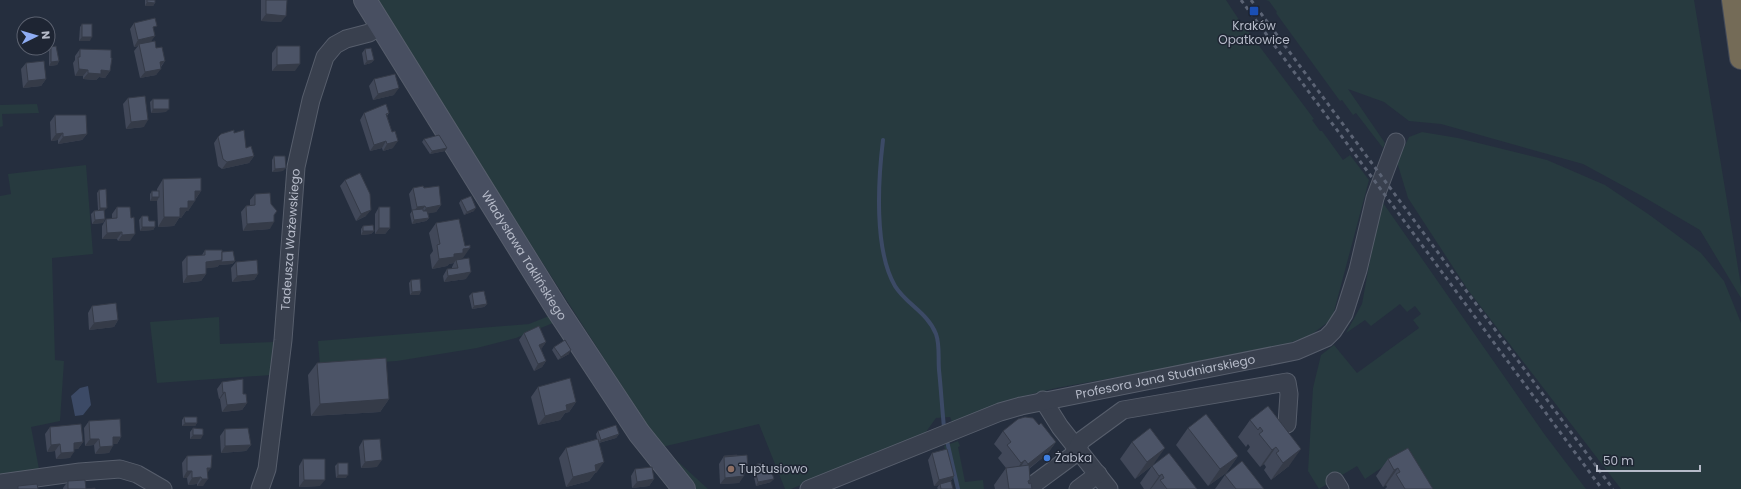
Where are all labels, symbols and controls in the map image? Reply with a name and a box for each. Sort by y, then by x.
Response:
marker: Kraków Opatkowice [1248,5,1260,17]
north arrow [16,16,56,56]
place label: Kraków Opatkowice [1218,17,1290,48]
text: N [38,30,54,40]
street label: Tadeusza Ważewskiego [276,168,304,311]
street label: Władysława Taklińskiego [478,187,571,324]
street label: Profesora Jana Studniarskiego [1074,350,1257,403]
scale bar [1597,447,1700,473]
place label: Żabka [1055,449,1092,466]
text: 50 m [1603,452,1634,469]
marker: Żabka [1042,453,1052,463]
place label: Tuptusiowo [739,460,808,477]
marker: Tuptusiowo [726,464,736,474]

